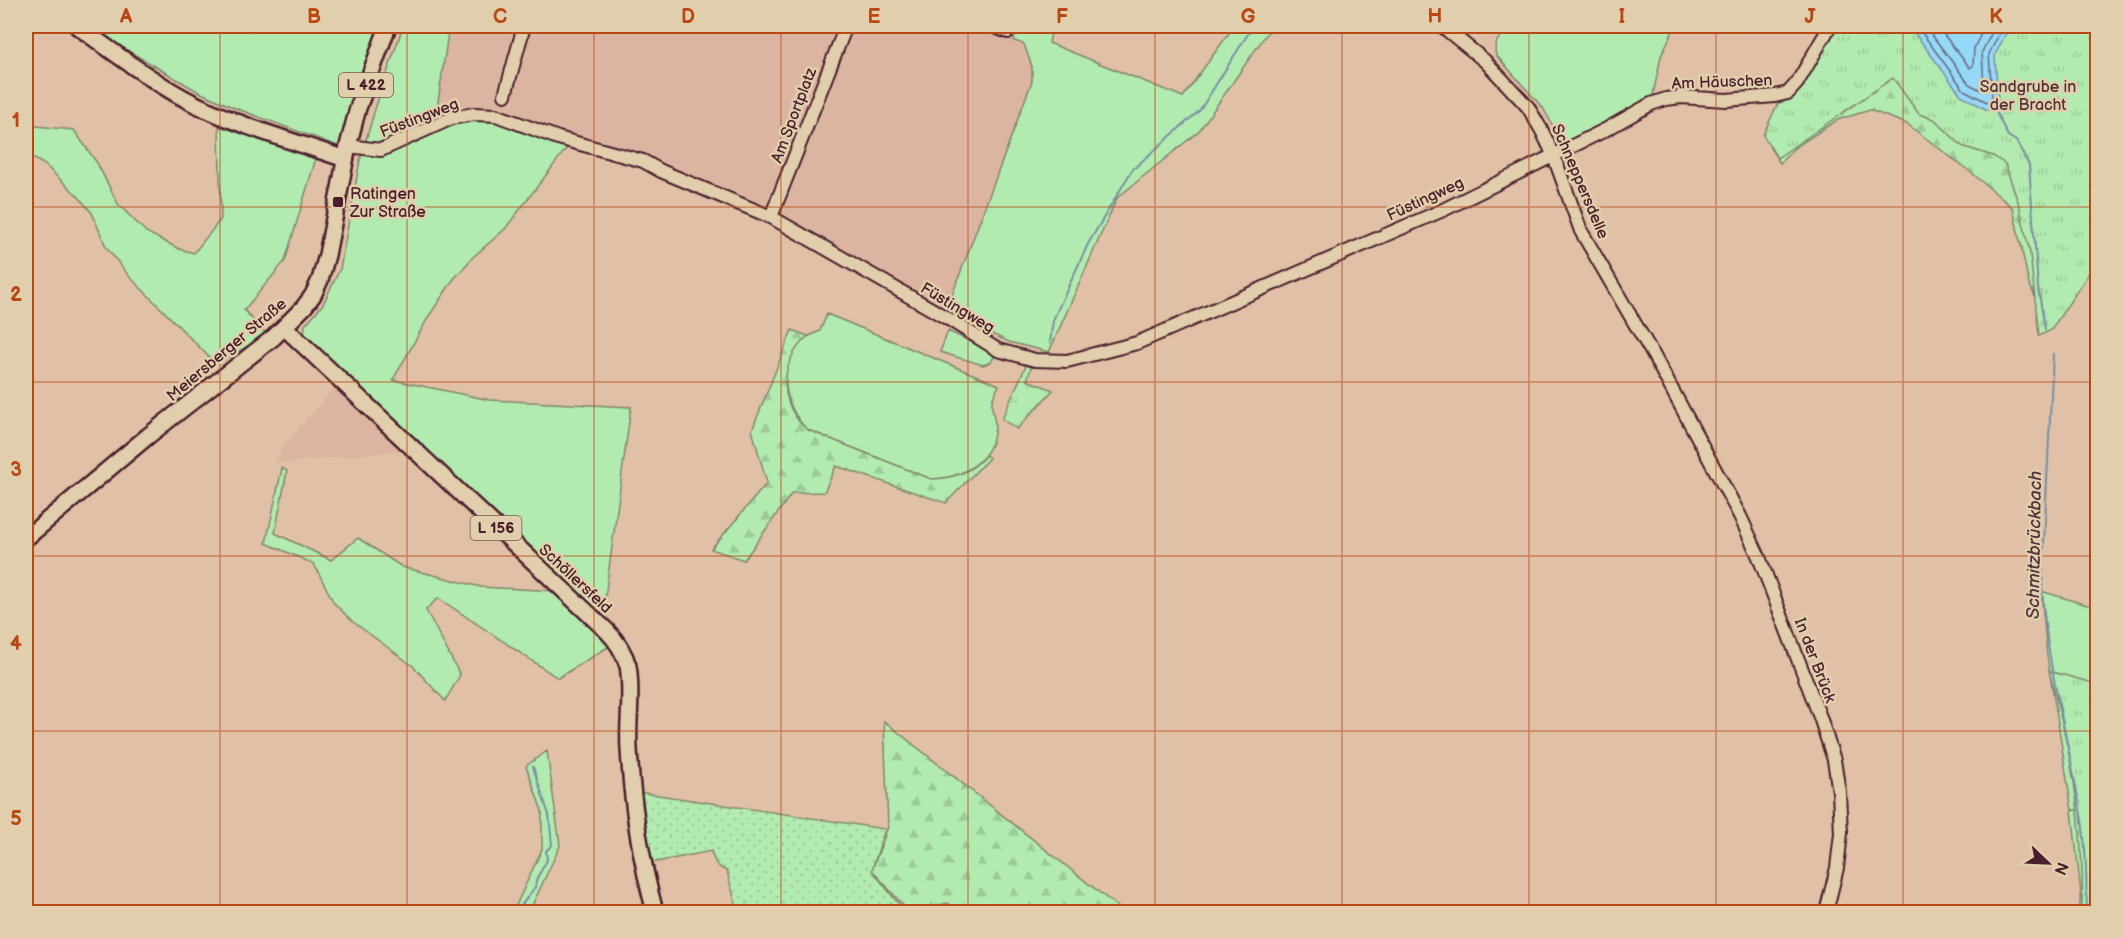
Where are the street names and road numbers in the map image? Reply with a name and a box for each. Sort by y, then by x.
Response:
street label: Am Sportplatz [768,65,821,166]
street label: Am Häuschen [1671,71,1773,94]
road number: L 422 [339,73,393,97]
street label: Füstingweg [378,95,461,142]
street label: Schneppersdelle [1547,122,1612,242]
street label: Füstingweg [1384,173,1467,225]
street label: Füstingweg [917,279,998,338]
street label: Meiersberger Straße [163,294,291,406]
road number: L 156 [470,516,522,540]
street label: Schöllersfeld [535,541,615,618]
street label: In der Brück [1790,616,1839,706]

